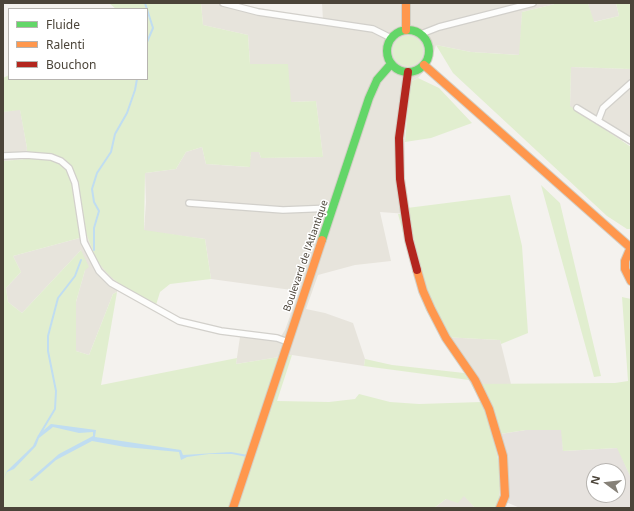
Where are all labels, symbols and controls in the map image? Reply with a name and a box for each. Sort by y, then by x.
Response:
legend [8,8,148,80]
text: Fluide [46,16,80,33]
text: Ralenti [46,36,85,53]
text: Bouchon [46,56,96,73]
street label: Boulevard de l'Atlantique [281,199,331,313]
north arrow [586,463,626,503]
text: N [586,474,603,486]

